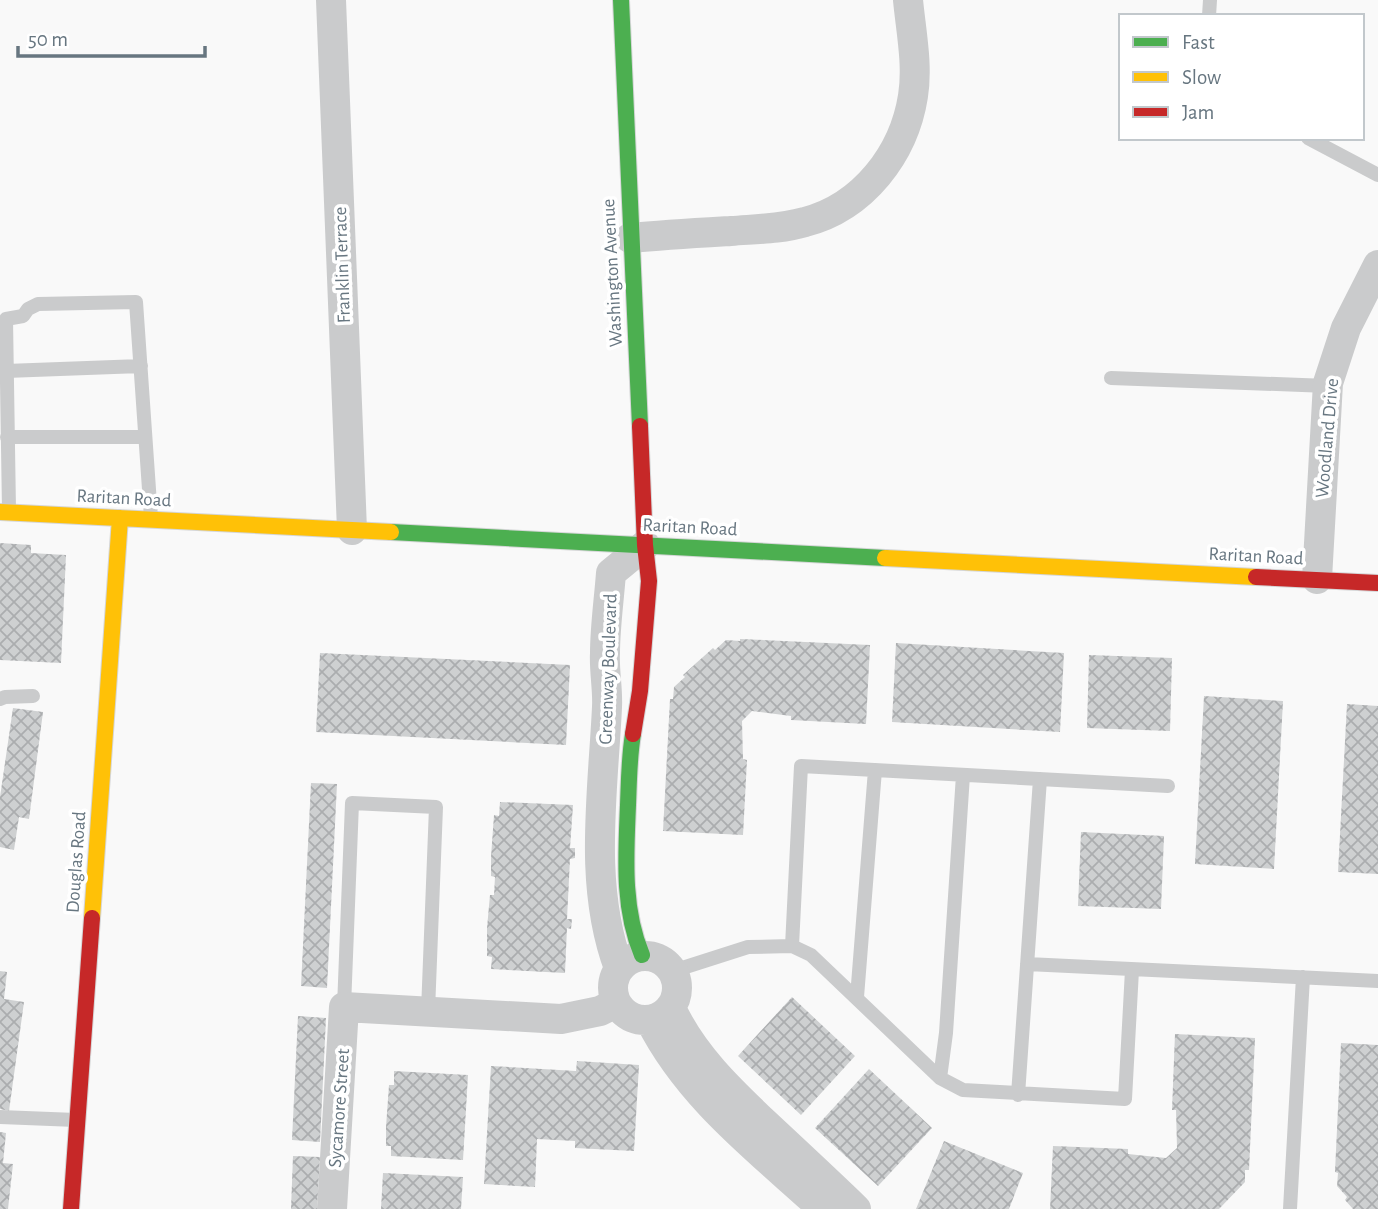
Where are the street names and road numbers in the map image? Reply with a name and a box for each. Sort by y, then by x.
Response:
street label: Washington Avenue [599,198,626,348]
street label: Franklin Terrace [331,206,354,324]
street label: Woodland Drive [1313,377,1342,499]
street label: Raritan Road [76,487,172,510]
street label: Raritan Road [642,516,738,539]
street label: Raritan Road [1208,545,1304,568]
street label: Greenway Boulevard [596,593,621,745]
street label: Douglas Road [63,810,90,914]
street label: Sycamore Street [326,1048,353,1168]

